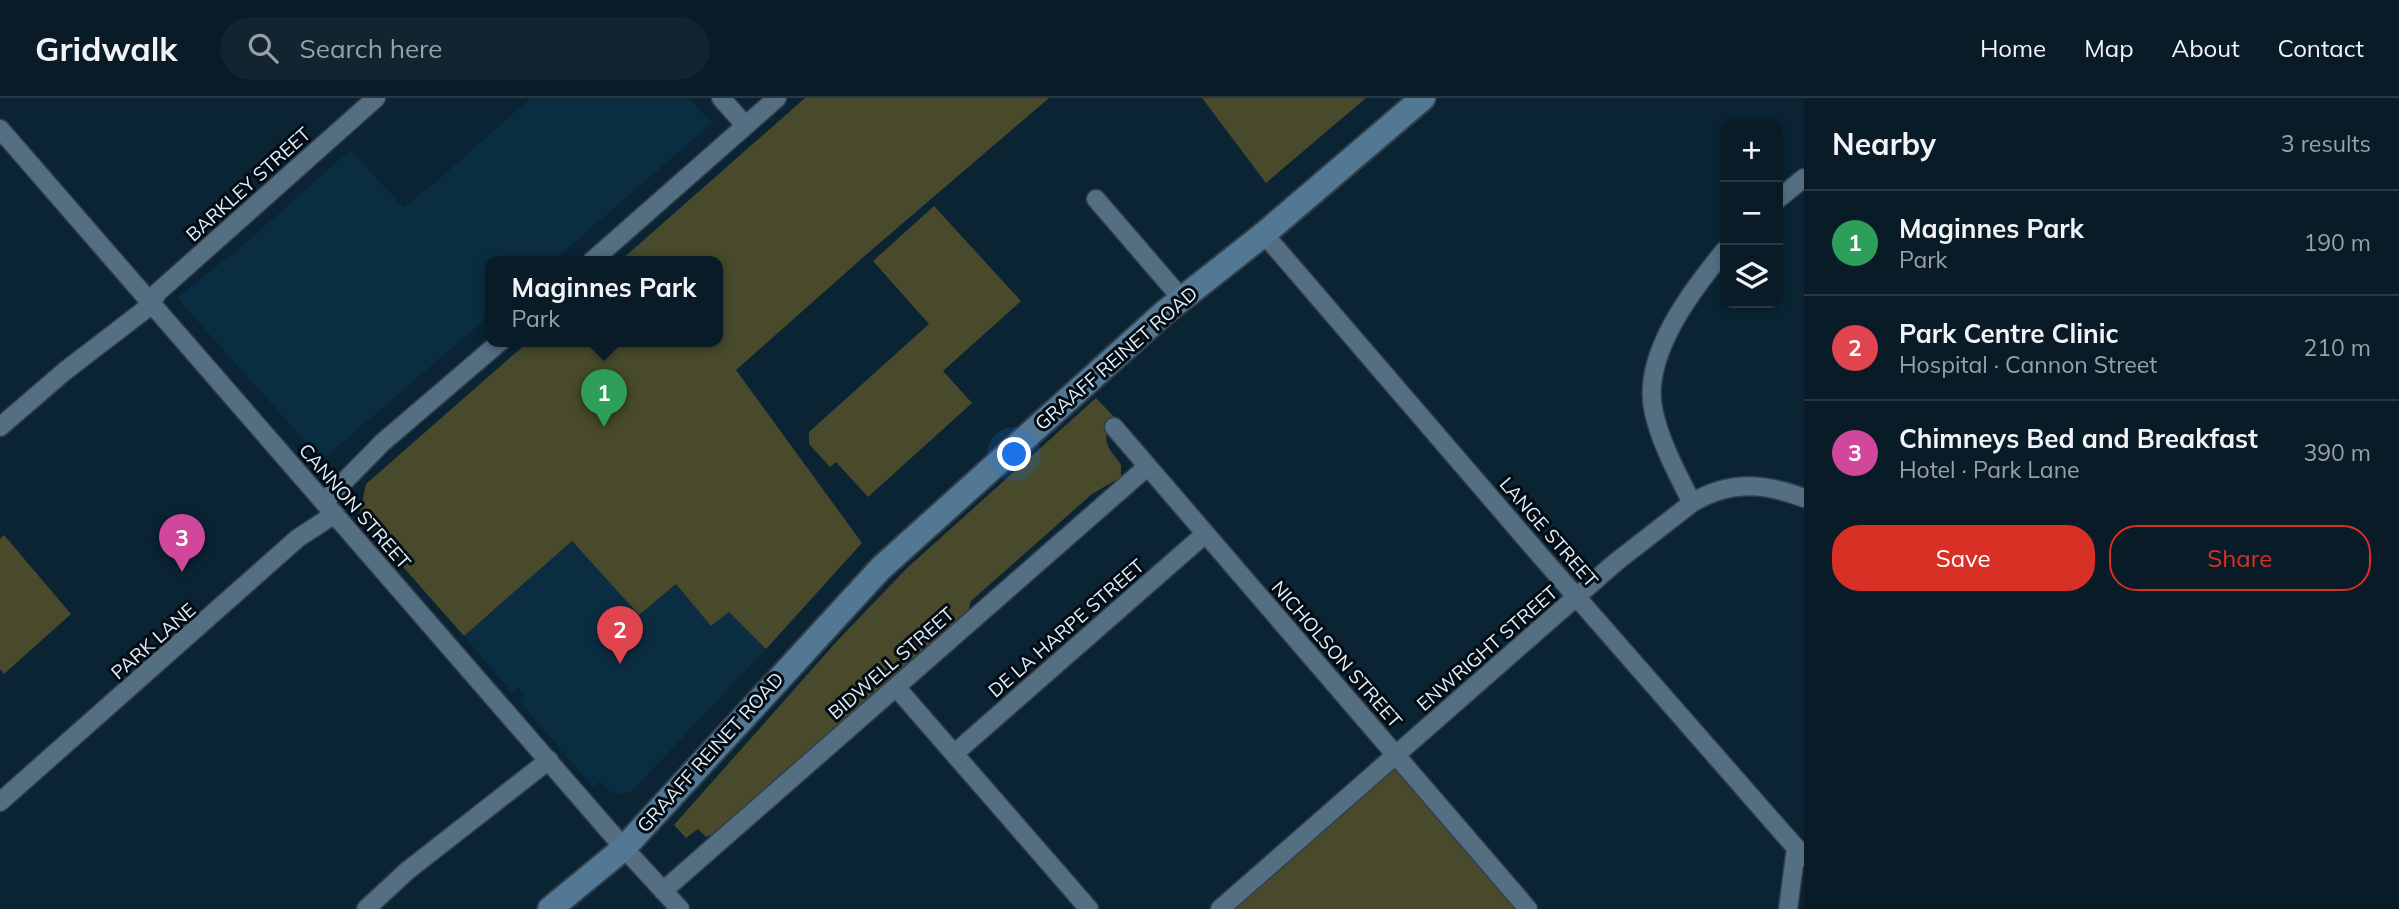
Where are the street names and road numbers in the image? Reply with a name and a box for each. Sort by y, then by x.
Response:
street label: BARKLEY STREET [181,121,316,246]
street label: GRAAFF REINET ROAD [1030,281,1202,435]
street label: CANNON STREET [294,438,416,574]
street label: LANGE STREET [1495,472,1604,592]
street label: DE LA HARPE STREET [983,553,1149,702]
street label: NICHOLSON STREET [1267,576,1408,733]
street label: ENWRIGHT STREET [1412,580,1563,716]
street label: PARK LANE [106,598,200,684]
street label: BIDWELL STREET [823,601,959,724]
street label: GRAAFF REINET ROAD [632,667,788,837]

